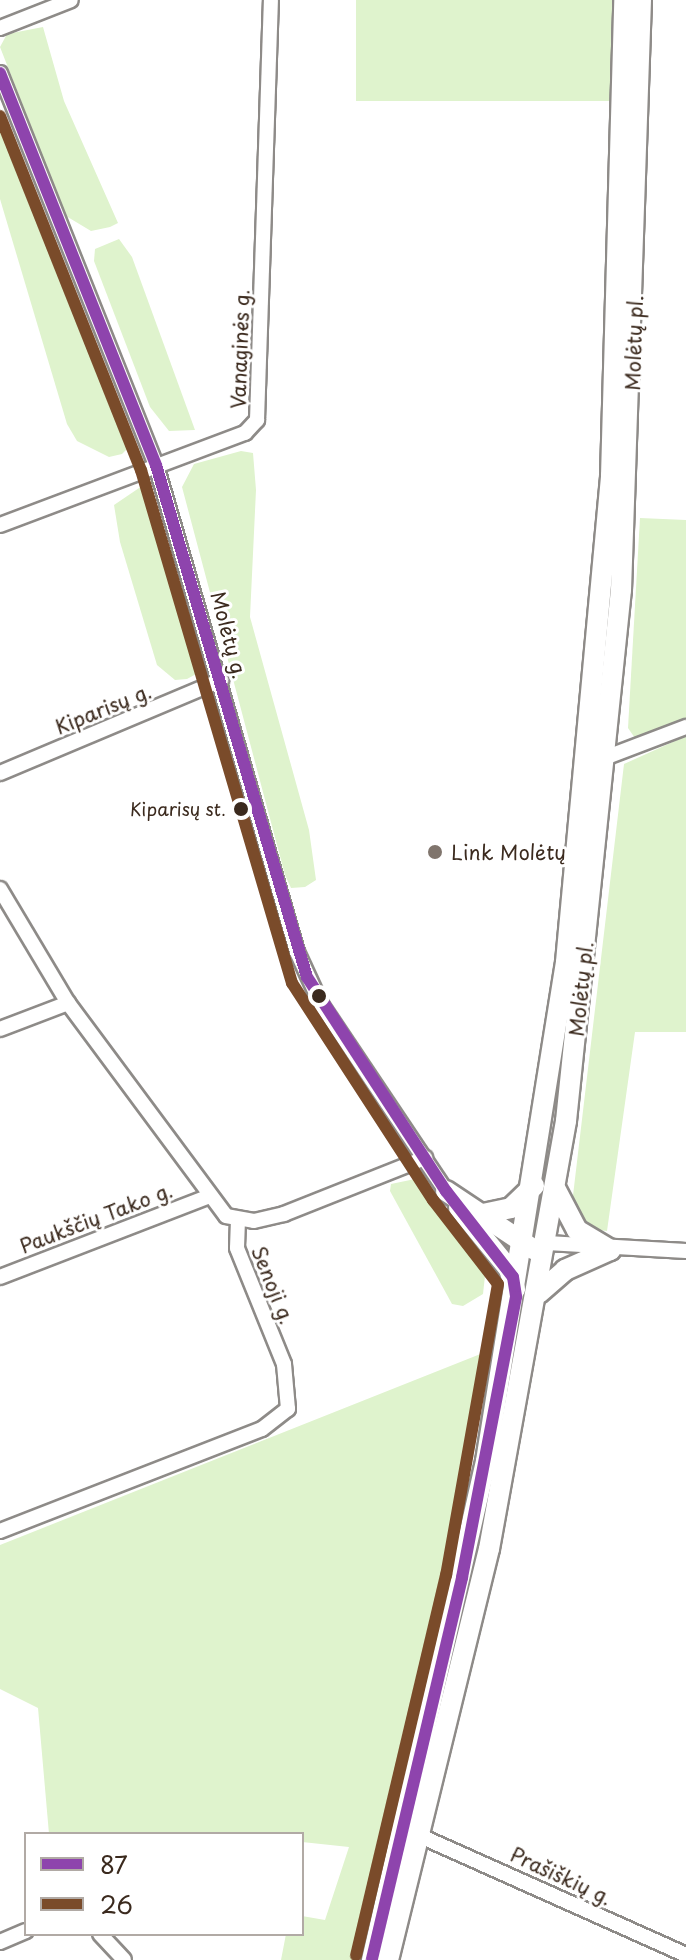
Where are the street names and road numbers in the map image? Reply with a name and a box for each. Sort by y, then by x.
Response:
street label: Vanaginės g. [226,288,254,410]
street label: Molėtų pl. [620,295,648,391]
street label: Molėtų g. [206,589,252,681]
street label: Kiparisų g. [51,679,155,739]
street label: Molėtų pl. [564,940,598,1038]
street label: Paukščių Tako g. [17,1178,175,1258]
street label: Senoji g. [247,1243,299,1327]
street label: Prašiškių g. [506,1842,616,1910]

